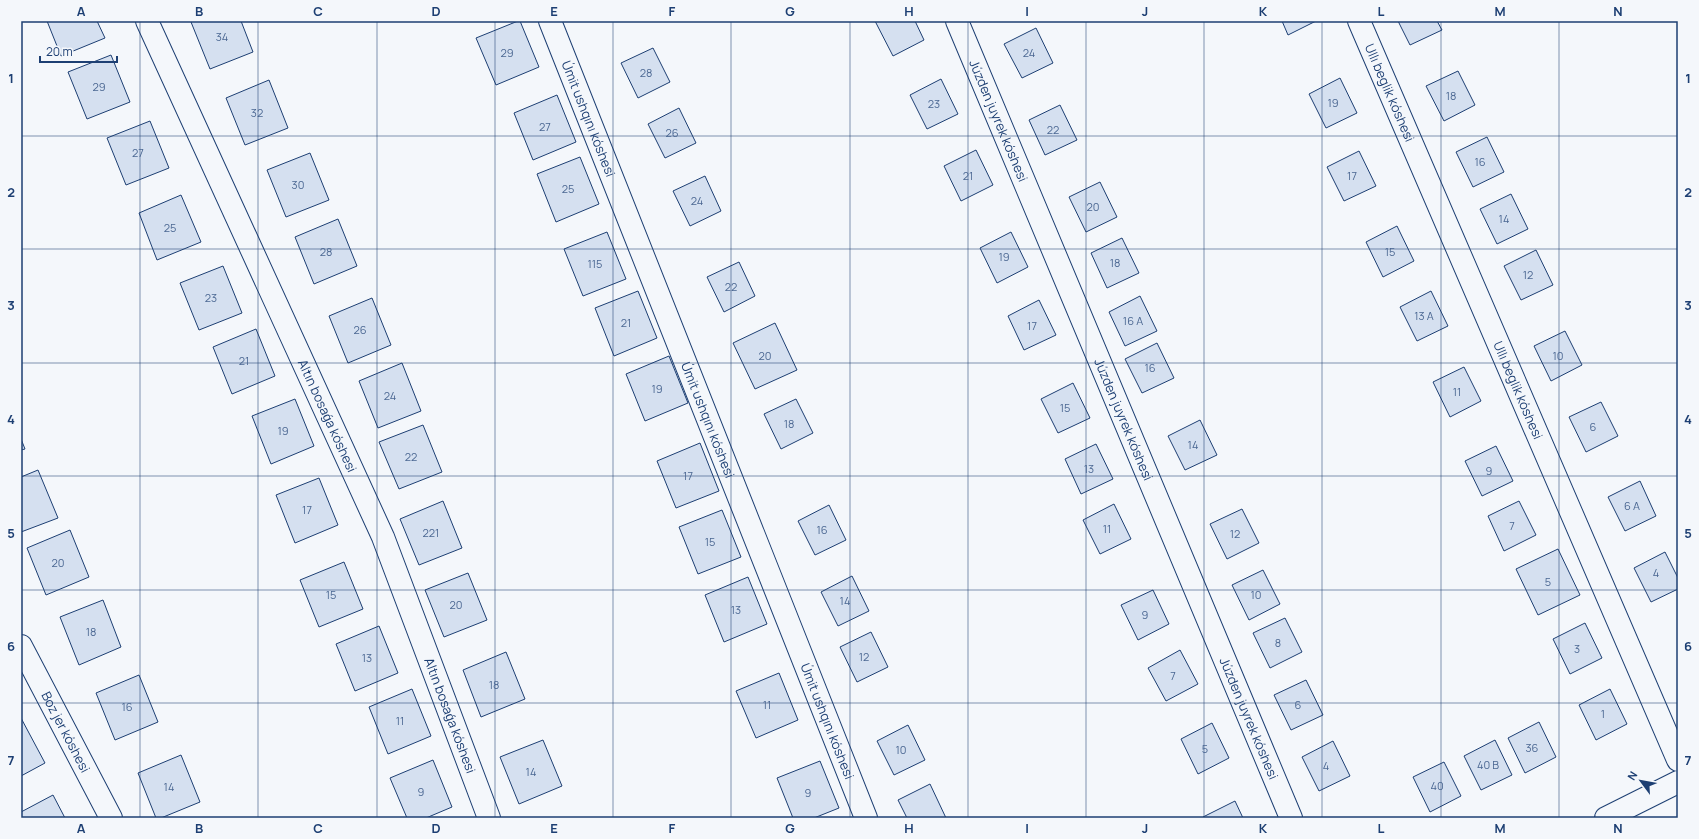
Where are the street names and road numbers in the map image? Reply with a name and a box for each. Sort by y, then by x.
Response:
street label: Ullı beglik kóshesi [1361,41,1419,144]
street label: Júzden juyrek kóshesi [965,57,1032,184]
street label: Úmit ushqını kóshesi [558,58,620,179]
street label: Ullı beglik kóshesi [1489,338,1547,442]
street label: Altın bosaǵa kóshesi [294,356,361,475]
street label: Júzden juyrek kóshesi [1090,356,1158,483]
street label: Úmit ushqını kóshesi [677,359,739,481]
street label: Altın bosaǵa kóshesi [420,655,480,776]
street label: Júzden juyrek kóshesi [1216,655,1283,782]
street label: Úmit ushqını kóshesi [796,660,859,782]
street label: Boz jer kóshesi [37,688,95,776]

